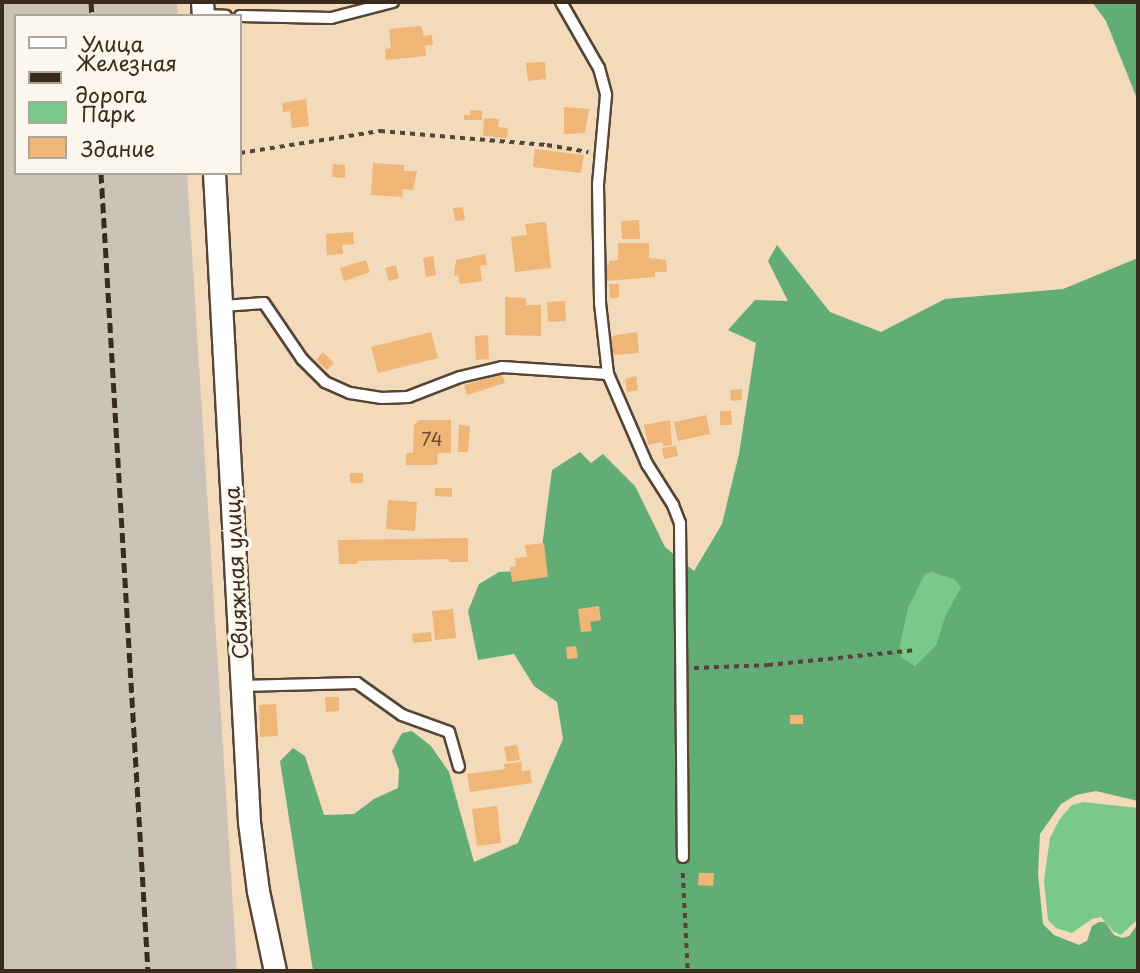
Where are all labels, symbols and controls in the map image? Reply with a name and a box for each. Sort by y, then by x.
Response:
legend [14,14,242,175]
text: Улица [81,27,144,59]
text: Железная дорога [76,46,177,110]
text: Парк [81,97,135,129]
text: Здание [81,132,155,164]
house number: 74 [421,428,443,450]
street label: Свияжная улица [218,485,252,661]

